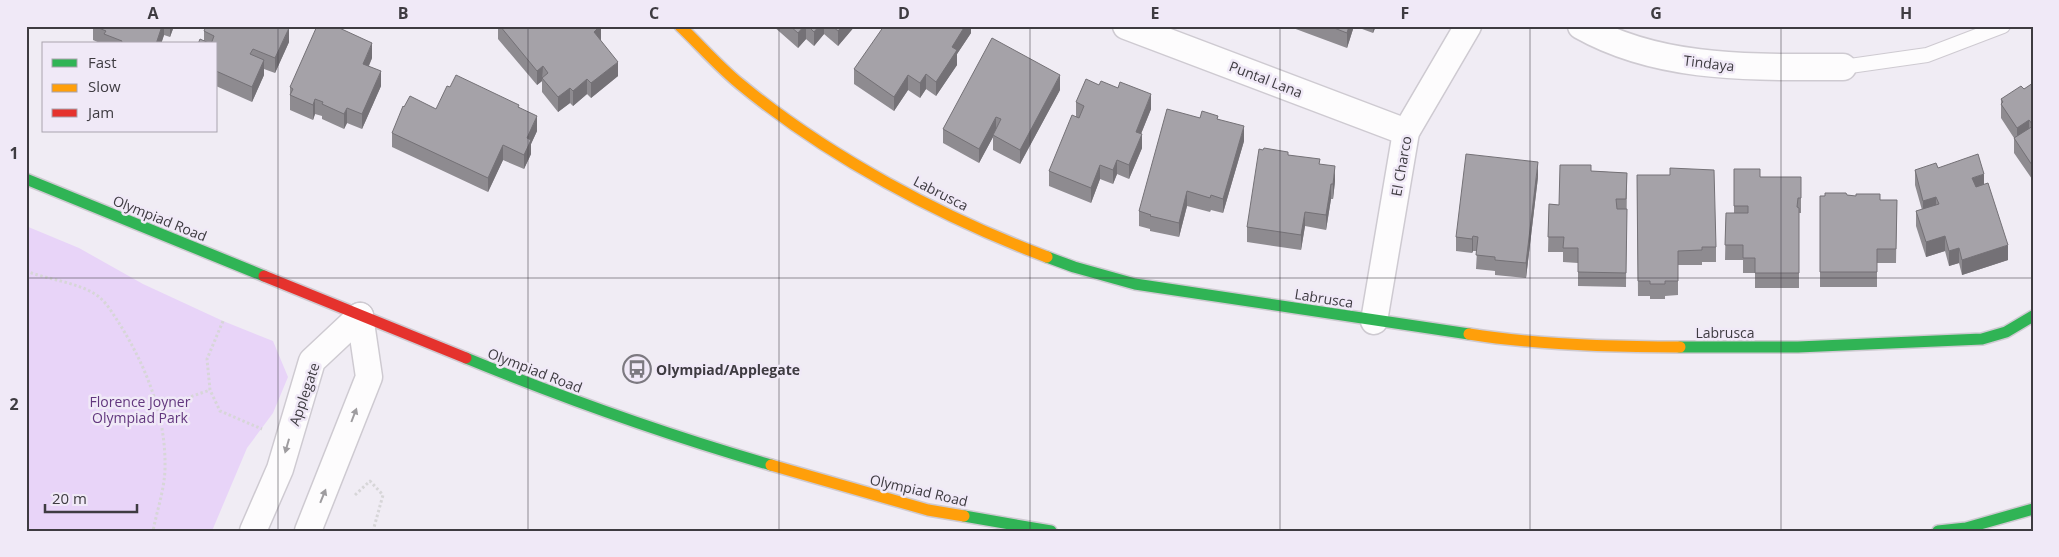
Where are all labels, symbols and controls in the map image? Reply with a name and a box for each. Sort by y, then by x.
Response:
text: A [147,2,159,24]
text: B [398,2,408,24]
text: C [649,2,659,24]
text: D [898,2,910,24]
text: E [1151,2,1160,24]
text: F [1401,2,1409,24]
text: G [1650,2,1662,24]
text: H [1900,2,1912,24]
legend [42,42,218,132]
street label: Tindaya [1683,50,1735,76]
text: Fast [88,52,117,72]
street label: Puntal Lana [1227,56,1305,102]
text: Slow [88,76,121,96]
text: Jam [86,102,114,122]
street label: El Charco [1386,134,1416,198]
text: 1 [9,142,19,164]
street label: Labrusca [910,171,972,215]
street label: Olympiad Road [110,190,210,246]
street label: Labrusca [1293,284,1355,312]
street label: Labrusca [1695,323,1755,342]
street label: Olympiad Road [485,343,585,397]
bus stop icon: Olympiad/Applegate [622,354,652,384]
street label: Applegate [284,360,324,428]
place label: Olympiad/Applegate [656,360,800,379]
park label: Florence Joyner Olympiad Park [90,392,191,427]
text: 2 [9,393,19,415]
one-way arrow [351,408,359,422]
one-way arrow [283,438,291,453]
street label: Olympiad Road [868,470,970,510]
scale bar [45,482,138,514]
text: 20 m [52,488,87,508]
one-way arrow [319,488,327,503]

